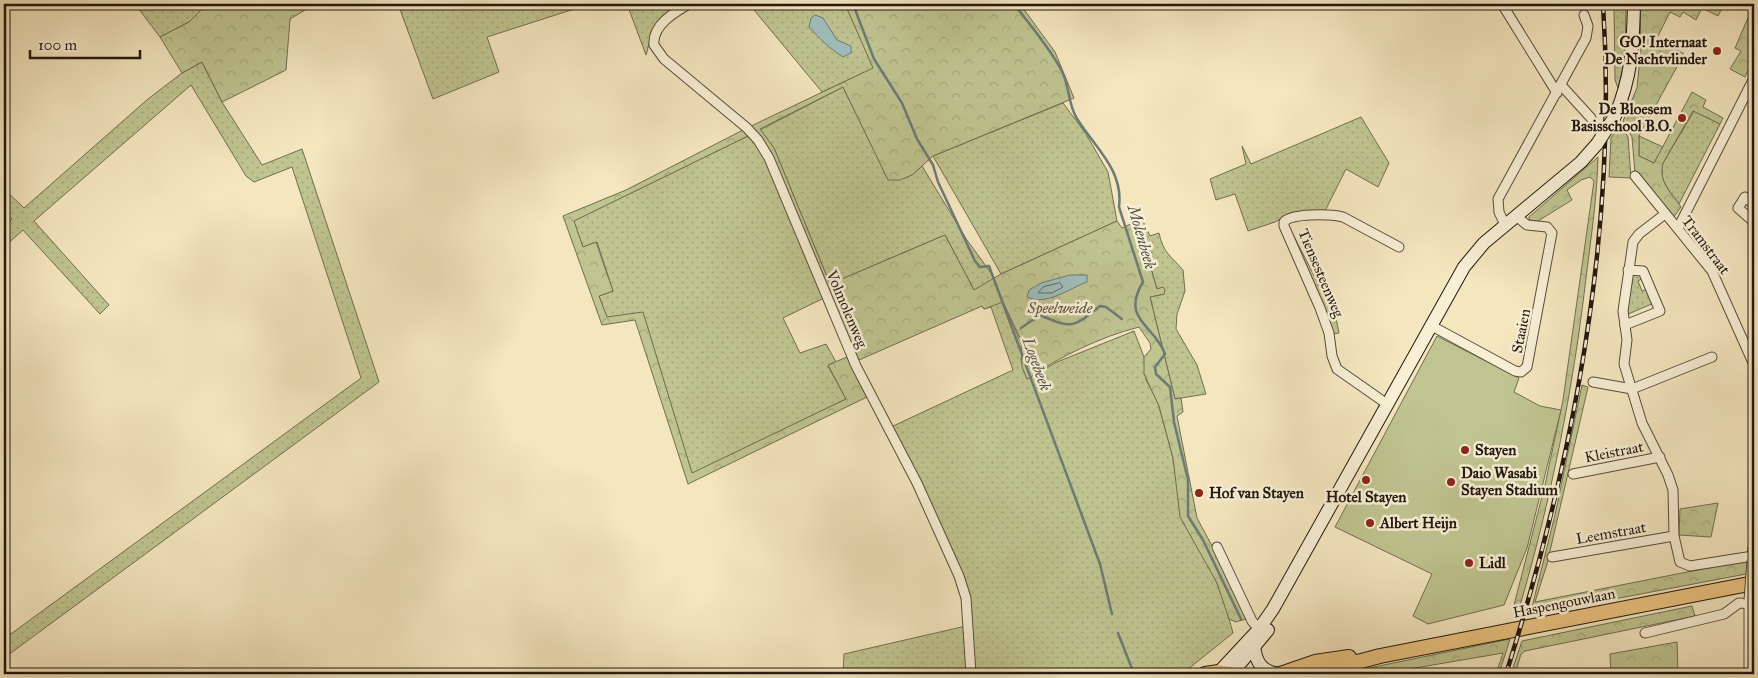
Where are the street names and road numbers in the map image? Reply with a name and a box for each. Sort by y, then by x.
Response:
street label: Tramstraat [1678,212,1734,278]
street label: Tiensesteenweg [1294,226,1348,321]
street label: Volmolenweg [822,267,872,351]
street label: Staaien [1508,307,1534,355]
street label: Kleistraat [1583,437,1646,467]
street label: Leemstraat [1575,518,1648,548]
street label: Haspengouwlaan [1511,584,1617,622]

